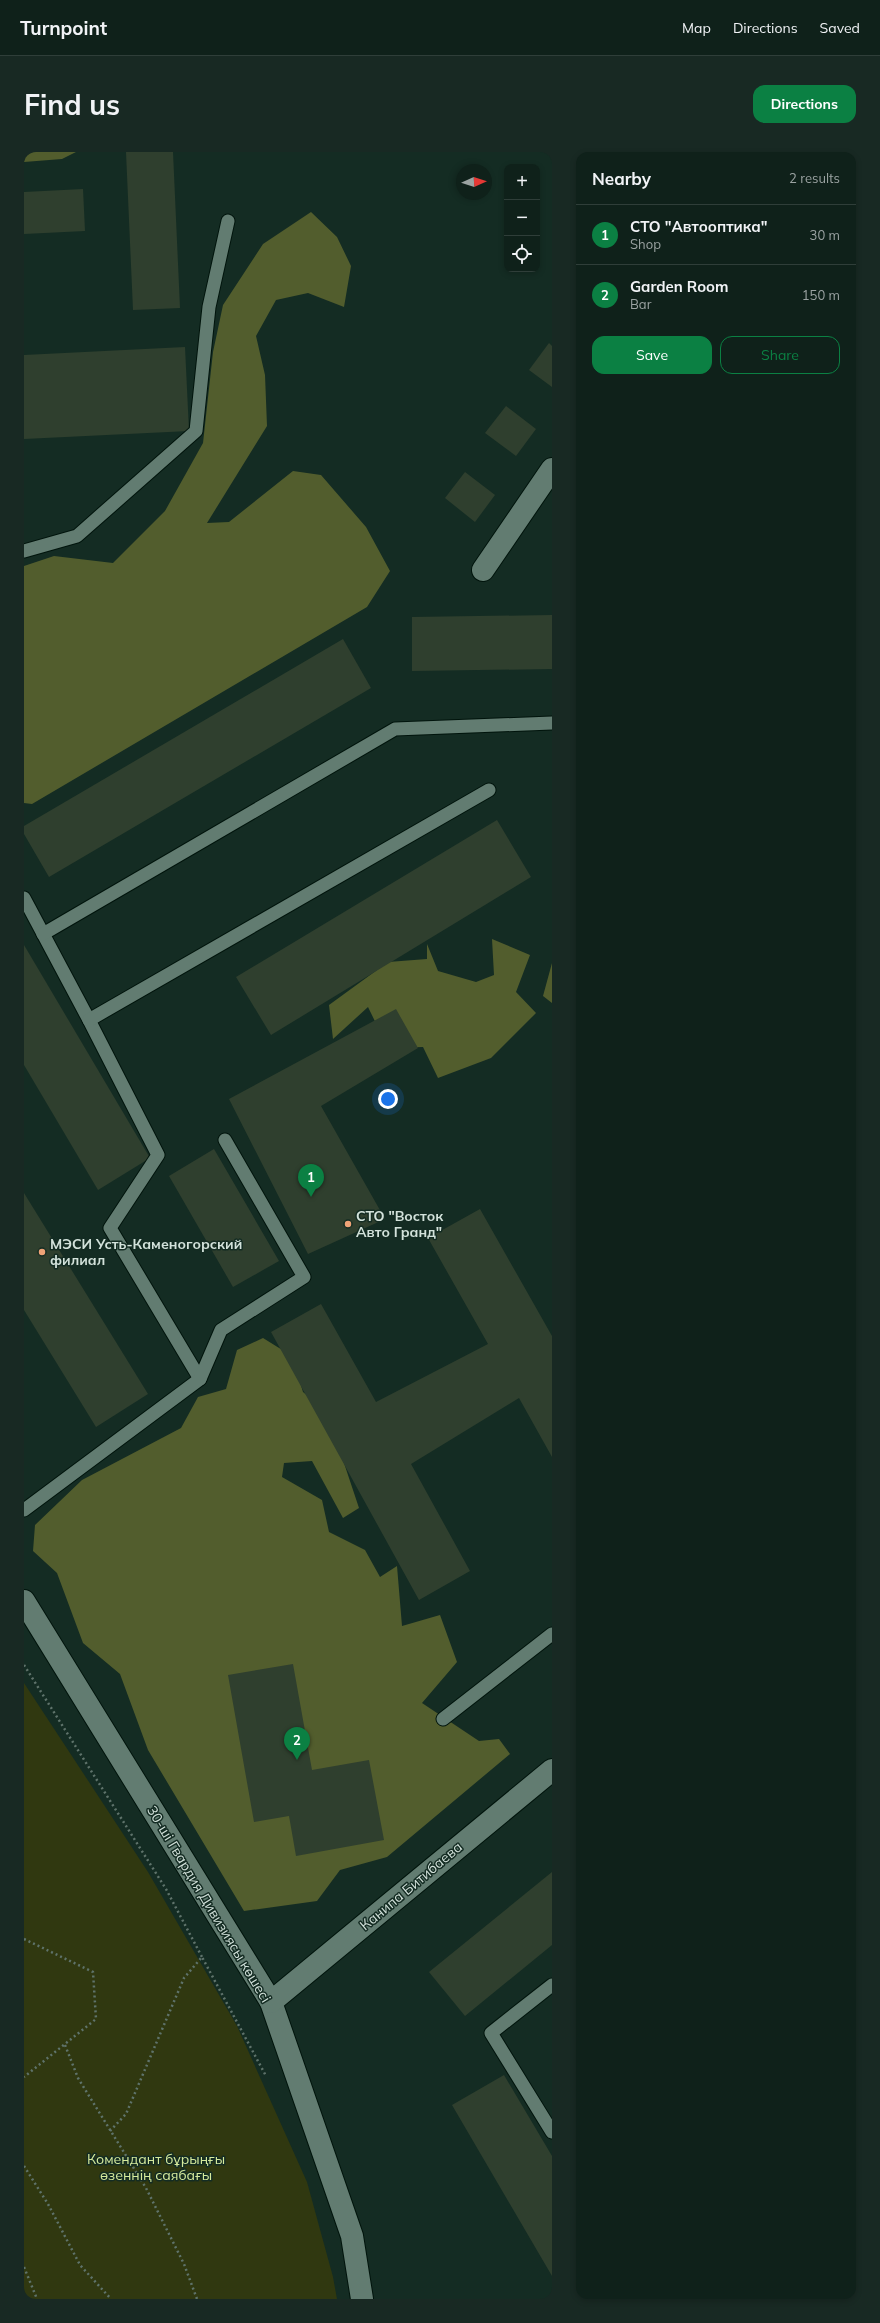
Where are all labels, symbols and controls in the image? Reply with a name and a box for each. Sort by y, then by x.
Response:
text: Turnpoint [20,16,107,40]
text: Map [682,19,711,37]
text: Directions [733,19,798,37]
text: Saved [820,19,860,37]
button: Directions [753,85,856,123]
text: Find us [24,87,120,122]
north arrow [456,164,492,200]
map controls [504,164,540,272]
button: + [504,164,540,200]
text: Nearby [592,168,651,189]
text: 2 results [789,170,840,186]
button: − [504,200,540,236]
text: СТО "Автооптика" [630,217,767,236]
text: 1 [601,227,609,243]
text: 30 m [810,227,840,243]
button: locate [504,236,540,272]
text: Shop [630,236,661,252]
text: Garden Room [630,277,728,296]
text: 2 [601,287,609,303]
text: 150 m [802,287,840,303]
text: Bar [630,296,651,312]
button: Save [592,336,712,374]
button: Share [720,336,840,374]
your location [378,1089,398,1109]
pin: 1 [298,1164,324,1197]
place label: СТО "Восток Авто Гранд" [356,1207,444,1241]
marker: СТО "Восток Авто Гранд" [343,1219,353,1229]
place label: МЭСИ Усть-Каменогорский филиал [50,1235,242,1269]
marker: МЭСИ Усть-Каменогорский филиал [37,1247,47,1257]
pin: 2 [284,1727,310,1760]
street label: 30-ші Гвардия Дивизиясы көшесі [143,1802,275,2006]
street label: Канипа Битибаева [356,1838,466,1934]
park label: Комендант бұрыңғы өзеннің саябағы [87,2150,225,2184]

